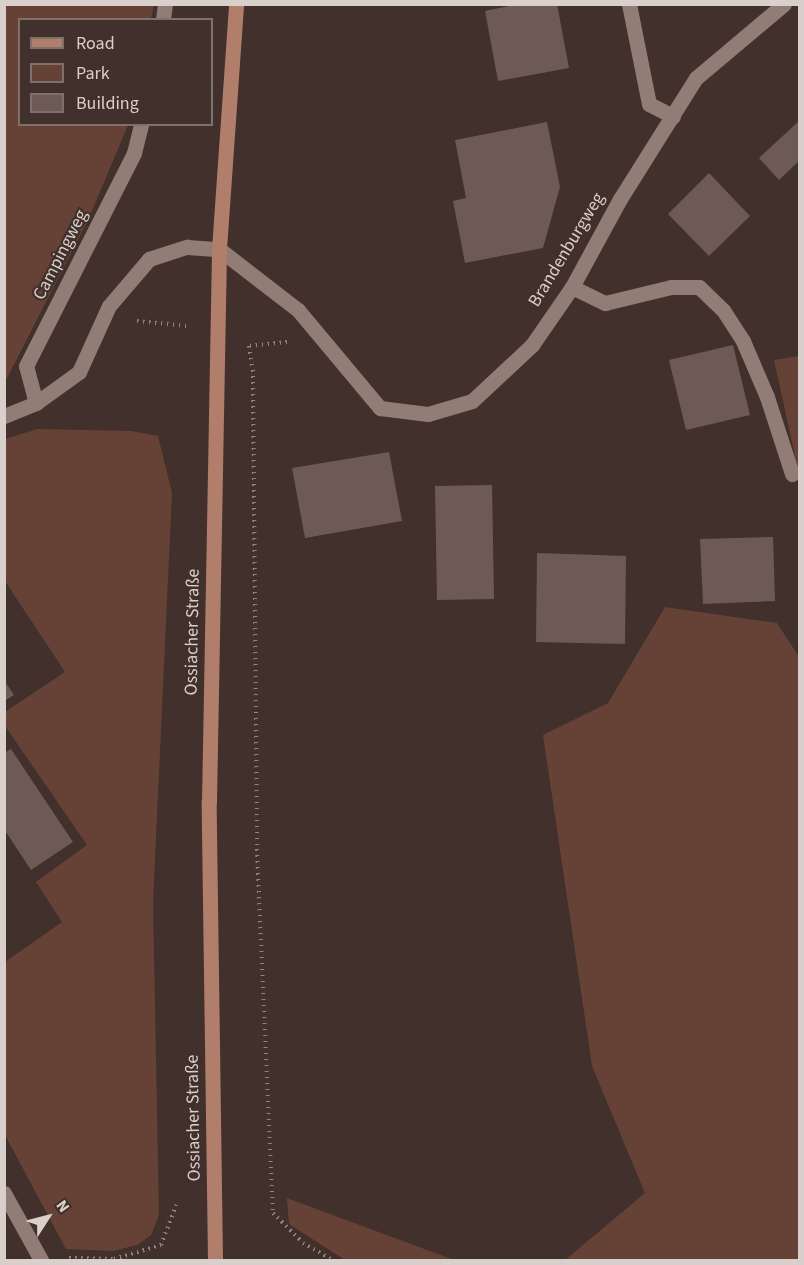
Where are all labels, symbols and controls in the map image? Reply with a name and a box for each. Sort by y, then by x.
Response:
legend [18,18,213,126]
text: Road [76,31,115,56]
text: Park [76,61,110,86]
text: Building [76,91,139,116]
street label: Brandenburgweg [524,189,610,311]
street label: Campingweg [29,206,93,304]
street label: Ossiacher Straße [181,568,205,696]
street label: Ossiacher Straße [182,1054,206,1182]
north arrow [18,1187,78,1247]
text: N [51,1196,75,1217]

